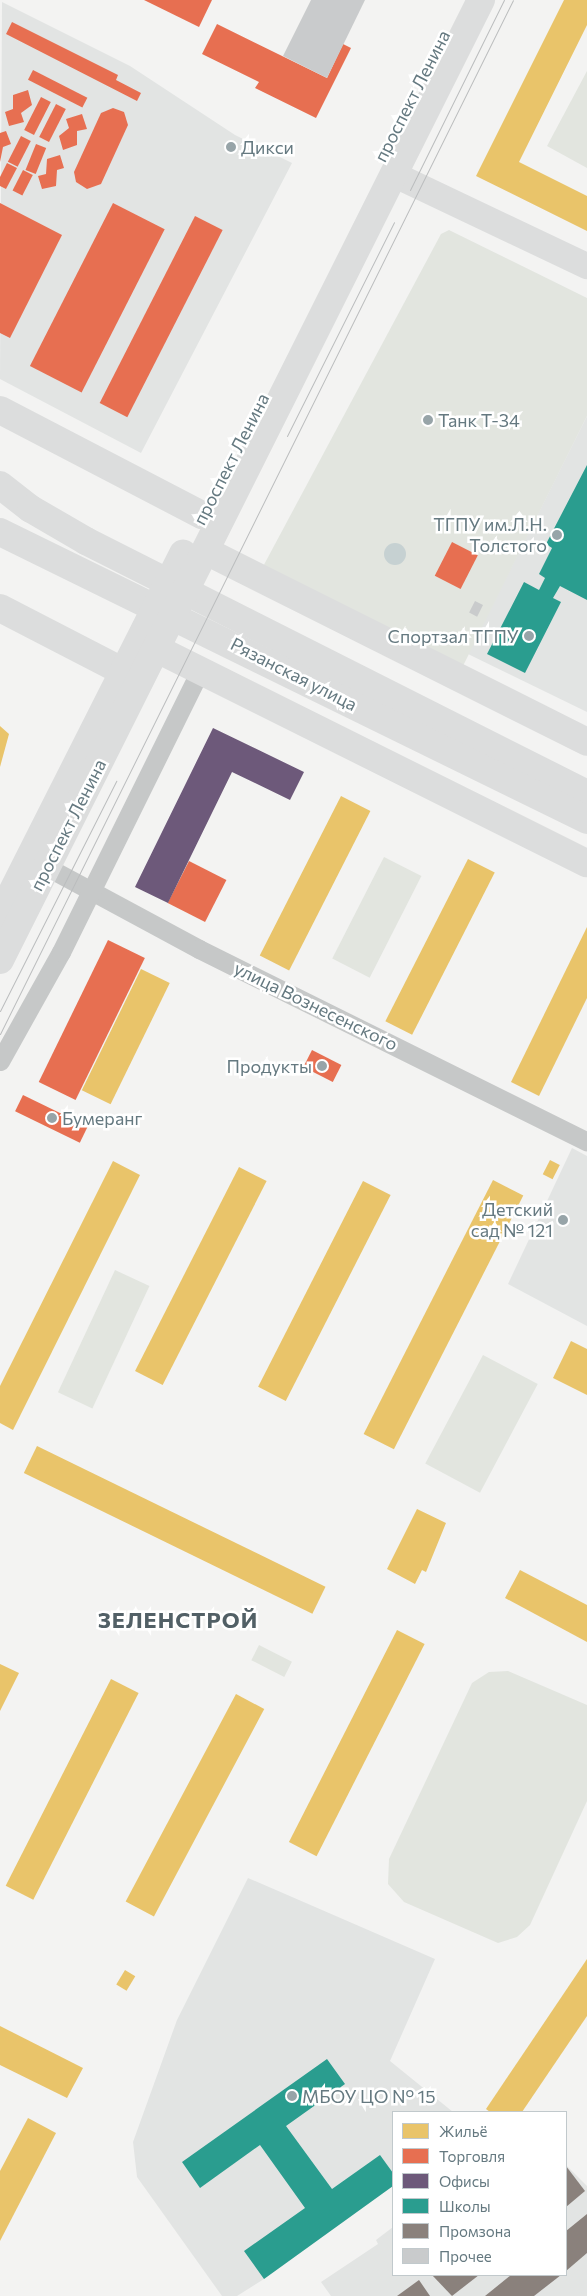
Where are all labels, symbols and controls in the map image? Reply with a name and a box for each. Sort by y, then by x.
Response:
street label: проспект Ленина [369,27,455,165]
place label: Дикси [241,136,294,158]
marker: Дикси [225,141,237,153]
street label: проспект Ленина [188,390,274,528]
place label: Танк Т-34 [438,409,520,431]
marker: Танк Т-34 [422,414,434,426]
place label: ТГПУ им.Л.Н. Толстого [433,514,547,556]
marker: ТГПУ им.Л.Н. Толстого [551,529,563,541]
place label: Спортзал ТГПУ [388,625,519,647]
marker: Спортзал ТГПУ [523,630,535,642]
street label: Рязанская улица [227,633,361,715]
street label: проспект Ленина [25,756,111,894]
street label: улица Вознесенского [231,957,401,1055]
place label: Продукты [227,1055,312,1077]
marker: Продукты [316,1060,328,1072]
place label: Бумеранг [62,1107,142,1129]
marker: Бумеранг [46,1112,58,1124]
place label: Детский сад № 121 [471,1199,553,1242]
marker: Детский сад № 121 [557,1214,569,1226]
district label: ЗЕЛЕНСТРОЙ [97,1607,259,1633]
place label: МБОУ ЦО N° 15 [302,2085,436,2107]
marker: МБОУ ЦО N° 15 [286,2090,298,2102]
legend [392,2111,567,2276]
text: Жильё [439,2122,487,2140]
text: Торговля [439,2147,505,2165]
text: Офисы [439,2172,490,2190]
text: Школы [439,2197,491,2215]
text: Промзона [439,2222,511,2240]
text: Прочее [439,2247,492,2265]

